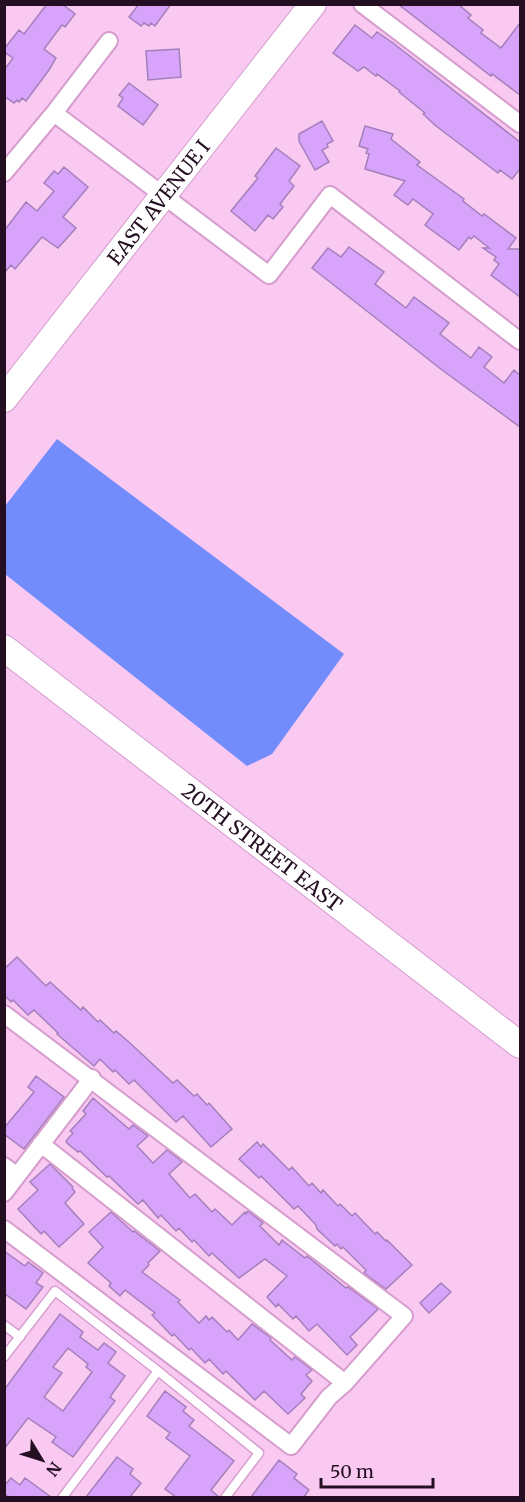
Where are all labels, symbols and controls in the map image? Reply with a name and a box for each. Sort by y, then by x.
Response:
street label: EAST AVENUE I [101,135,215,270]
street label: 20TH STREET EAST [177,777,348,916]
north arrow [12,1430,72,1490]
scale bar [321,1451,434,1489]
text: N [42,1458,66,1481]
text: 50 m [330,1460,374,1483]

